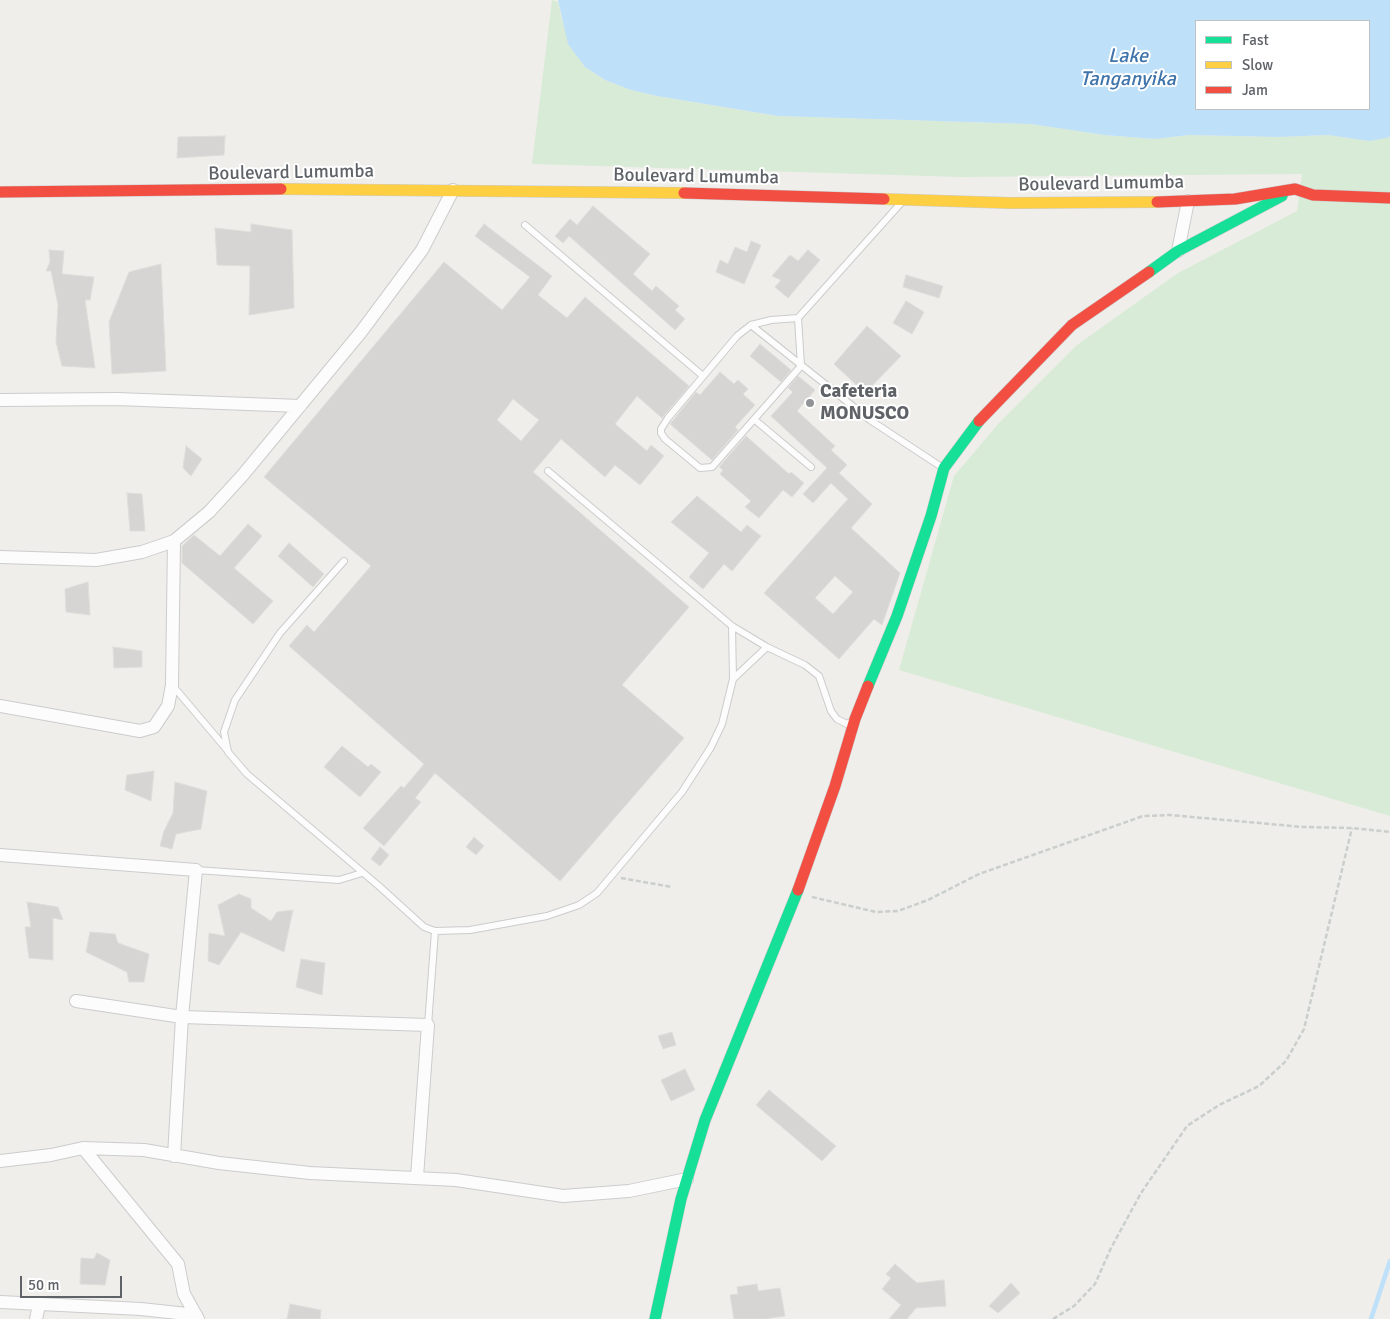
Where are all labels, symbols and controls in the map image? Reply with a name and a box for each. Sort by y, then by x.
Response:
legend [1195,20,1370,110]
text: Fast [1242,31,1269,49]
water label: Lake Tanganyika [1080,45,1176,92]
text: Slow [1242,56,1273,74]
text: Jam [1242,81,1268,99]
street label: Boulevard Lumumba [208,160,374,186]
street label: Boulevard Lumumba [613,164,779,190]
street label: Boulevard Lumumba [1018,171,1184,197]
place label: Cafeteria MONUSCO [820,381,909,425]
marker: Cafeteria MONUSCO [804,397,816,409]
scale bar [22,1266,125,1298]
text: 50 m [28,1276,59,1294]

